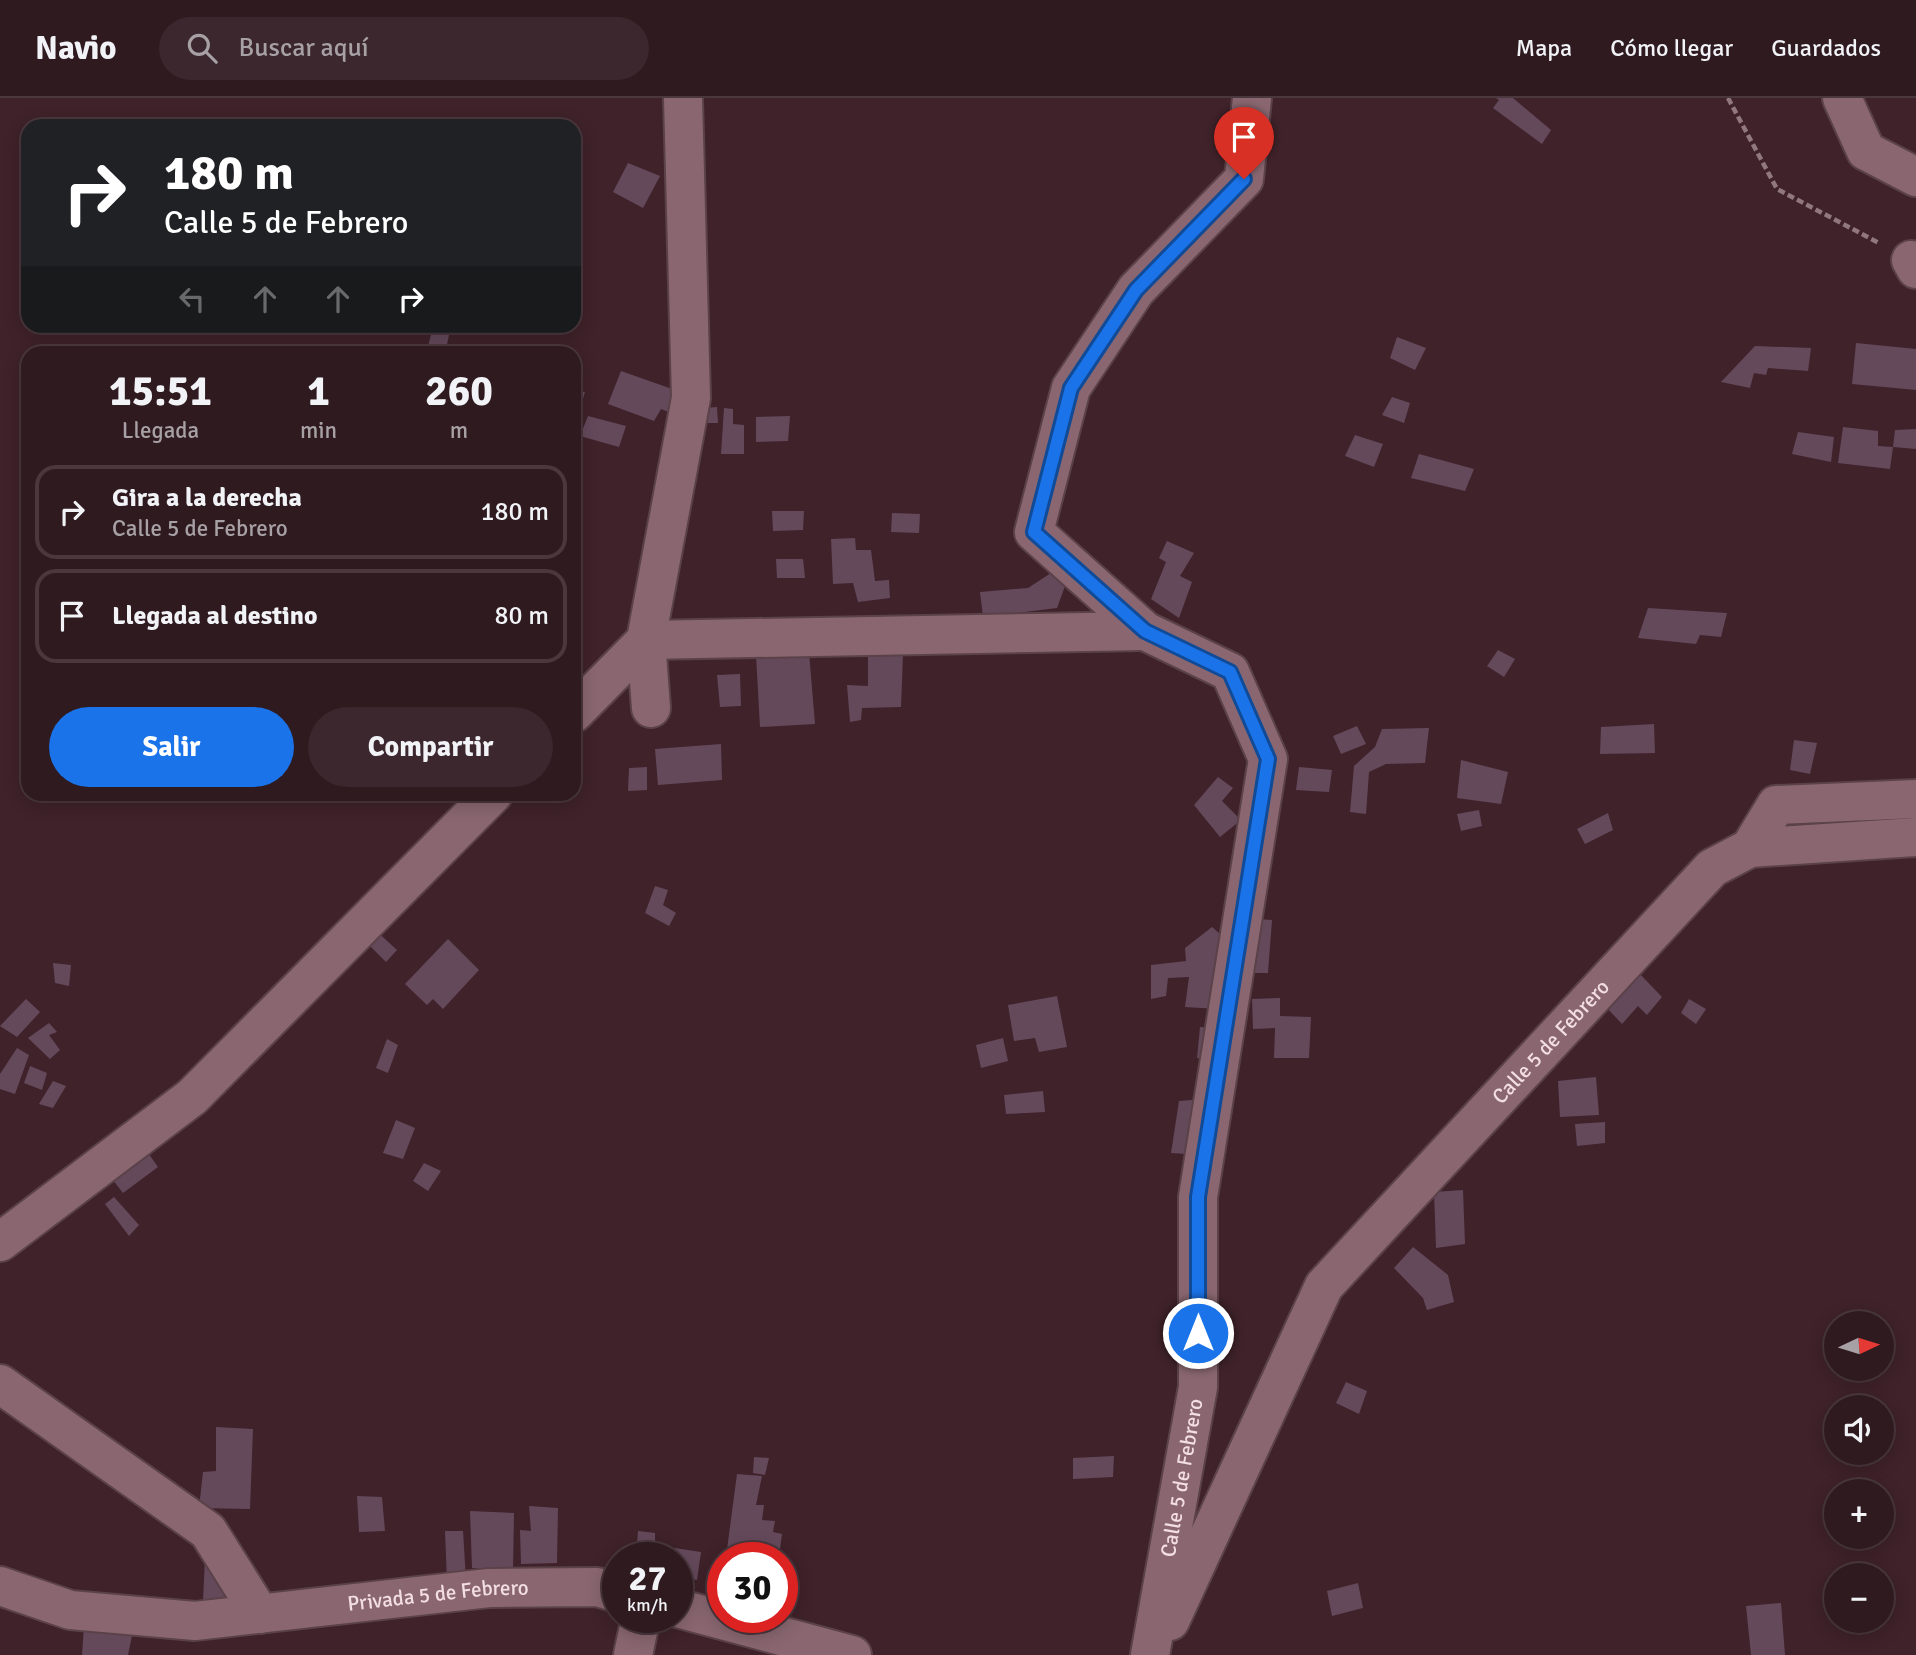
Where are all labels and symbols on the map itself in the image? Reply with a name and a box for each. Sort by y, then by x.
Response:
pin [1214,107,1274,179]
street label: Calle 5 de Febrero [1487,974,1615,1109]
position arrow [1161,1296,1235,1370]
north arrow [1824,1311,1894,1381]
street label: Calle 5 de Febrero [1155,1396,1209,1559]
speed limit sign: 30 [707,1542,798,1633]
street label: Privada 5 de Febrero [346,1575,529,1617]

